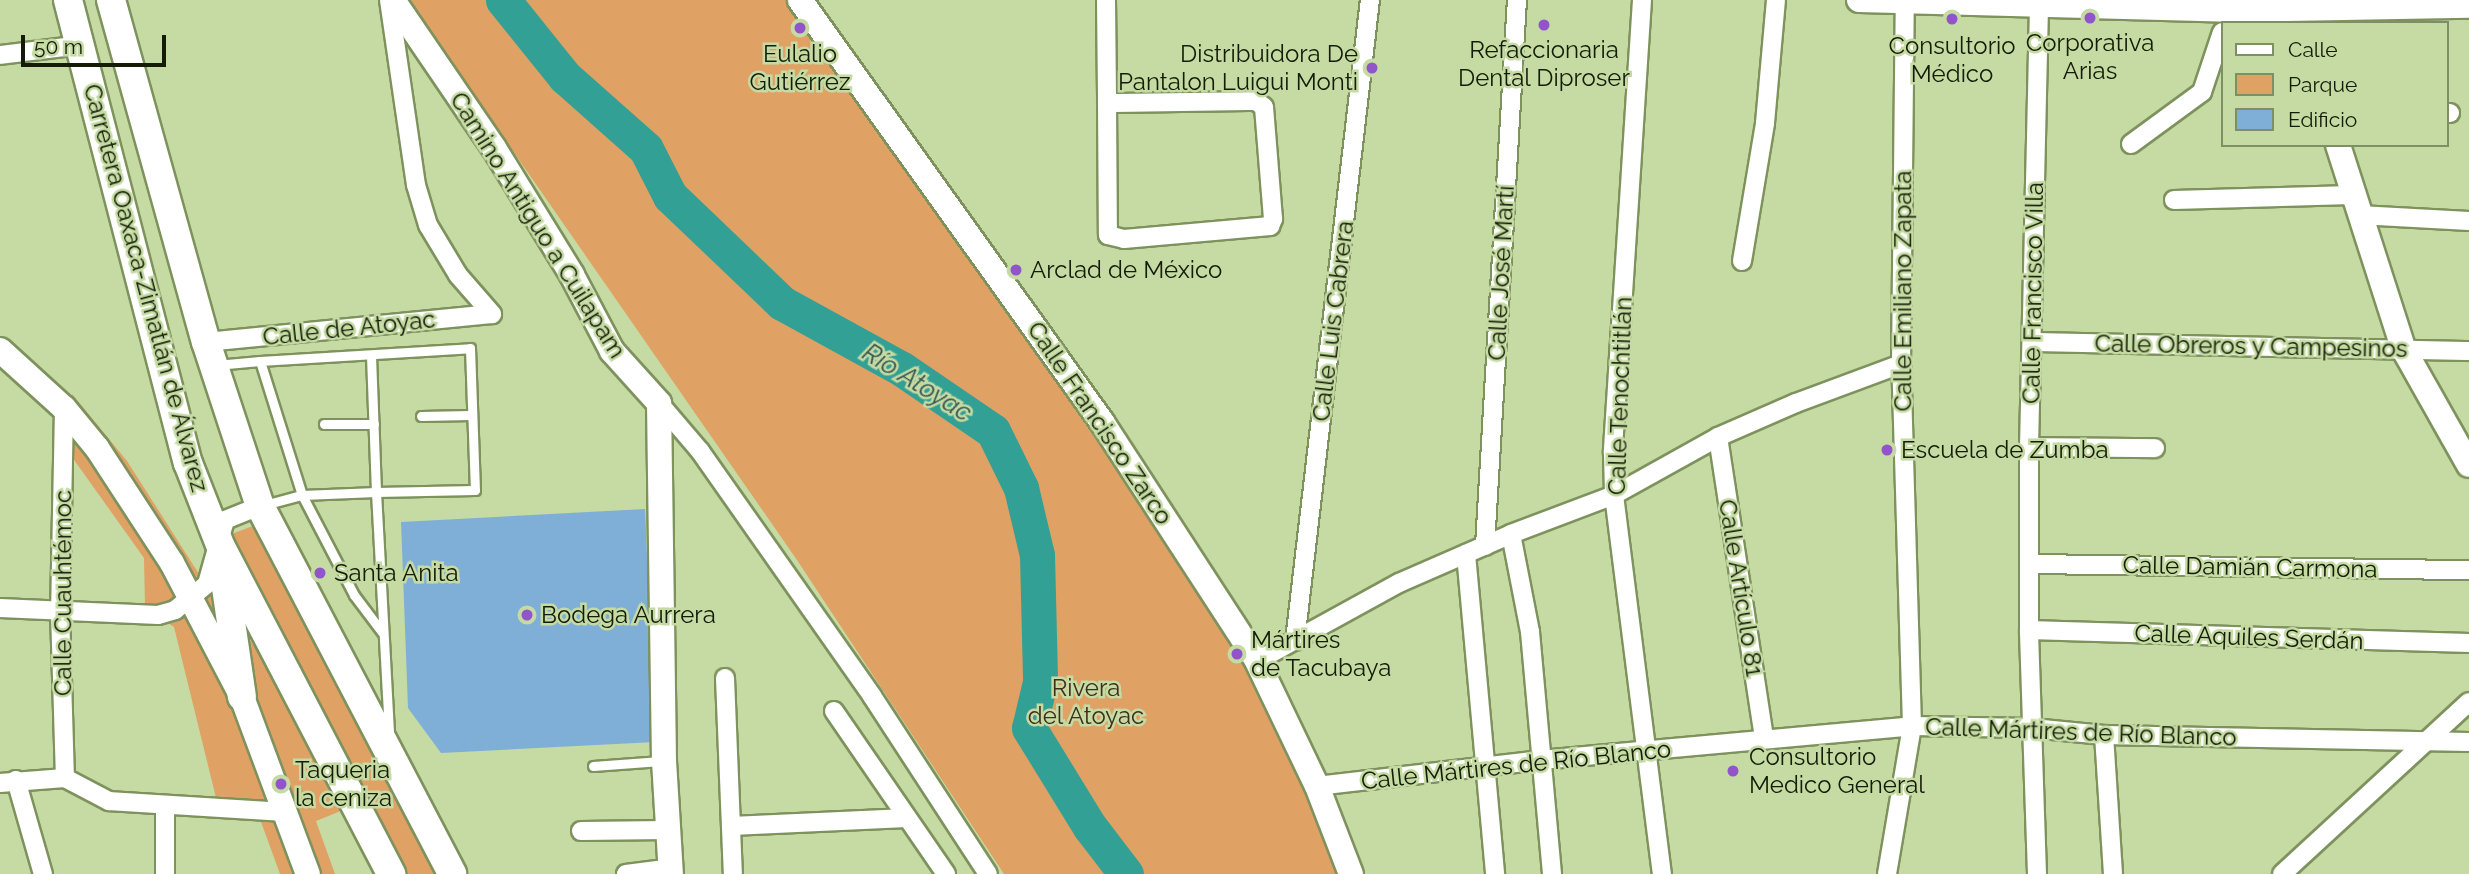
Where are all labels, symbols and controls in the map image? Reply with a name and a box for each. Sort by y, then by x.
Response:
marker: Consultorio Médico [1942,9,1962,29]
marker: Corporativa Arias [2082,10,2098,26]
marker: Refaccionaria Dental Diproser [1536,17,1552,33]
marker: Eulalio Gutiérrez [792,20,808,36]
scale bar [24,21,170,65]
legend [2220,21,2448,147]
place label: Corporativa Arias [2026,29,2154,85]
place label: Consultorio Médico [1888,32,2016,88]
text: 50 m [34,34,83,59]
place label: Refaccionaria Dental Diproser [1458,36,1630,92]
text: Calle [2288,37,2338,62]
place label: Eulalio Gutiérrez [750,40,850,96]
place label: Distribuidora De Pantalon Luigui Monti [1118,40,1358,96]
marker: Distribuidora De Pantalon Luigui Monti [1364,60,1380,76]
text: Parque [2288,72,2357,97]
street label: Carretera Oaxaca-Zimatlán de Álvarez [78,81,214,495]
street label: Camino Antiguo a Cuilapam [444,86,632,364]
text: Edificio [2288,107,2357,132]
street label: Calle Emiliano Zapata [1889,171,1917,411]
street label: Calle Francisco Villa [2017,181,2049,405]
street label: Calle José Martí [1482,184,1520,362]
street label: Calle Luis Cabrera [1306,219,1360,423]
place label: Arclad de México [1030,256,1222,284]
marker: Arclad de México [1008,262,1024,278]
street label: Calle Tenochtitlán [1602,296,1638,496]
street label: Calle de Atoyac [261,305,437,351]
street label: Calle Francisco Zarco [1021,316,1179,530]
street label: Calle Obreros y Campesinos [2094,329,2408,363]
water label: Río Atoyac [856,337,978,429]
place label: Escuela de Zumba [1901,436,2109,464]
marker: Escuela de Zumba [1879,442,1895,458]
street label: Calle Cuauhtémoc [49,490,77,696]
street label: Calle Artículo 81 [1713,497,1769,679]
street label: Calle Damián Carmona [2122,550,2378,584]
place label: Santa Anita [334,559,459,587]
marker: Santa Anita [312,565,328,581]
place label: Bodega Aurrera [541,601,717,629]
marker: Bodega Aurrera [519,607,535,623]
street label: Calle Aquiles Serdán [2134,619,2364,655]
place label: Mártires de Tacubaya [1251,626,1392,682]
marker: Mártires de Tacubaya [1229,646,1245,662]
park label: Rivera del Atoyac [1027,674,1145,730]
street label: Calle Mártires de Río Blanco [1925,712,2237,752]
street label: Calle Mártires de Río Blanco [1360,734,1672,796]
place label: Consultorio Medico General [1749,743,1925,799]
place label: Taqueria la ceniza [295,756,392,812]
marker: Consultorio Medico General [1723,761,1743,781]
marker: Taqueria la ceniza [273,776,289,792]

